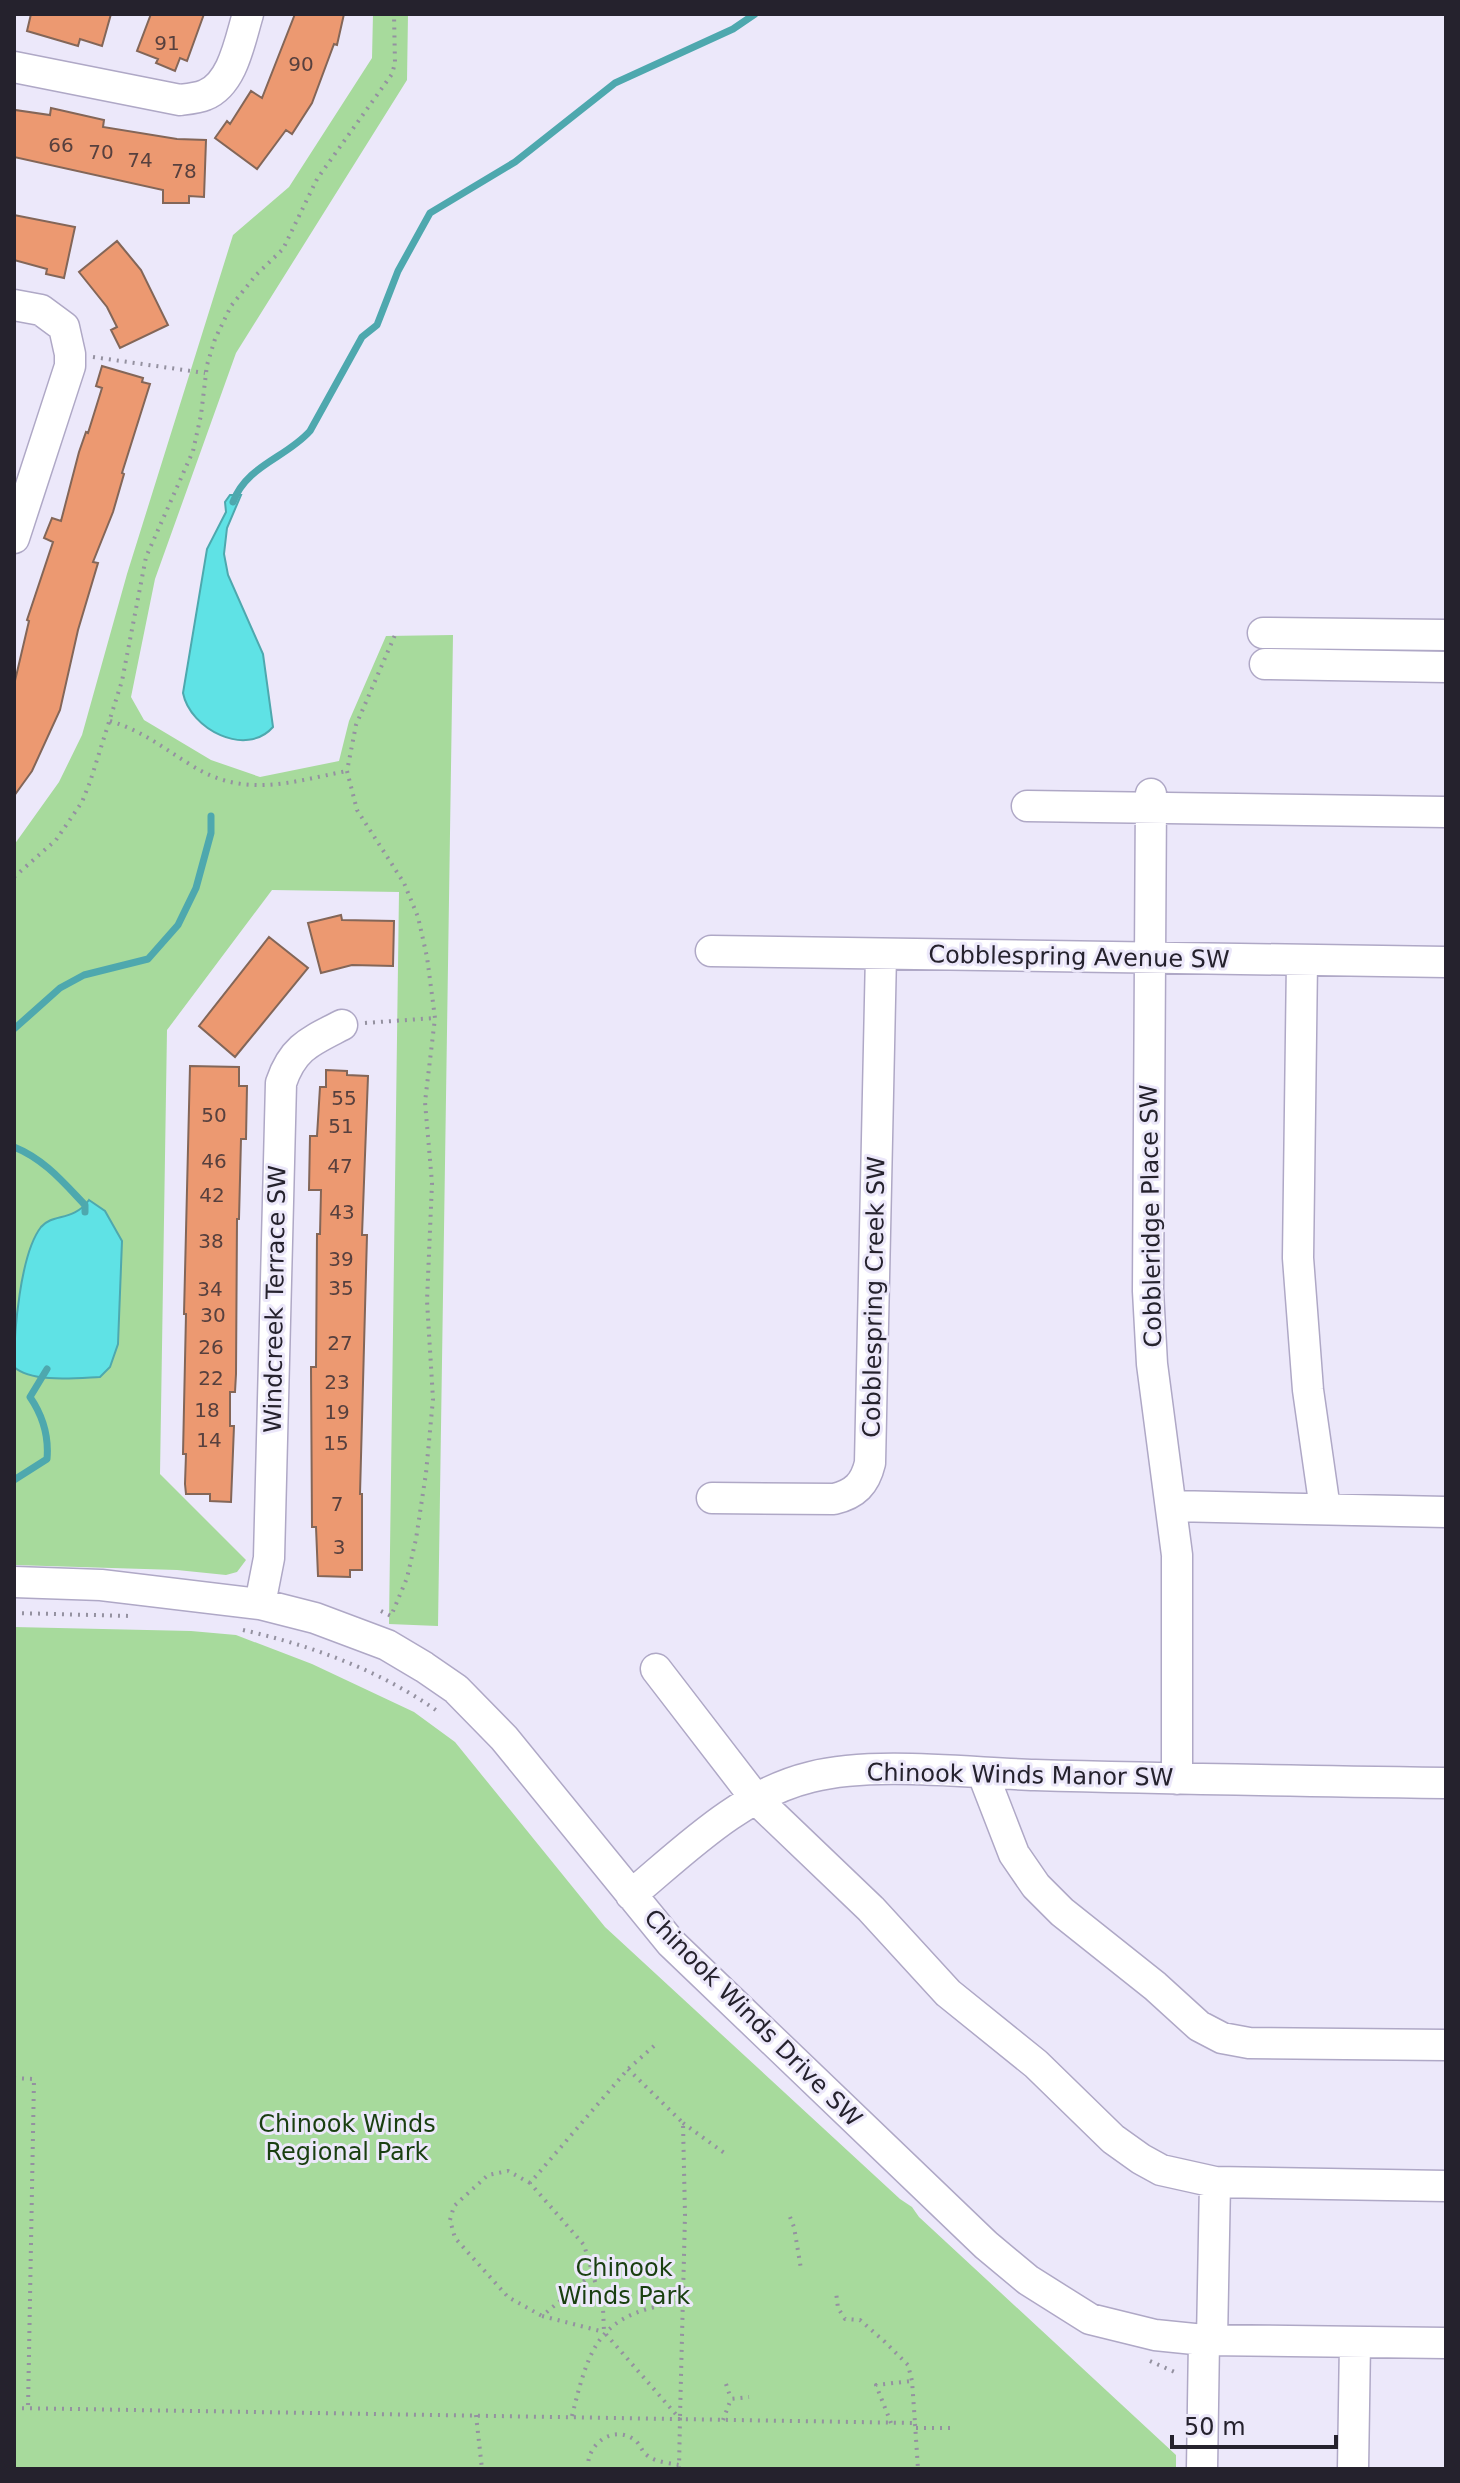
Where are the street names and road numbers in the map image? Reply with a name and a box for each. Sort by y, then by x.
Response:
street label: Cobblespring Avenue SW [928,940,1230,974]
street label: Cobbleridge Place SW [1135,1084,1167,1348]
street label: Cobblespring Creek SW [858,1156,890,1438]
street label: Windcreek Terrace SW [259,1165,291,1433]
street label: Chinook Winds Manor SW [866,1758,1174,1792]
street label: Chinook Winds Drive SW [639,1904,867,2132]

